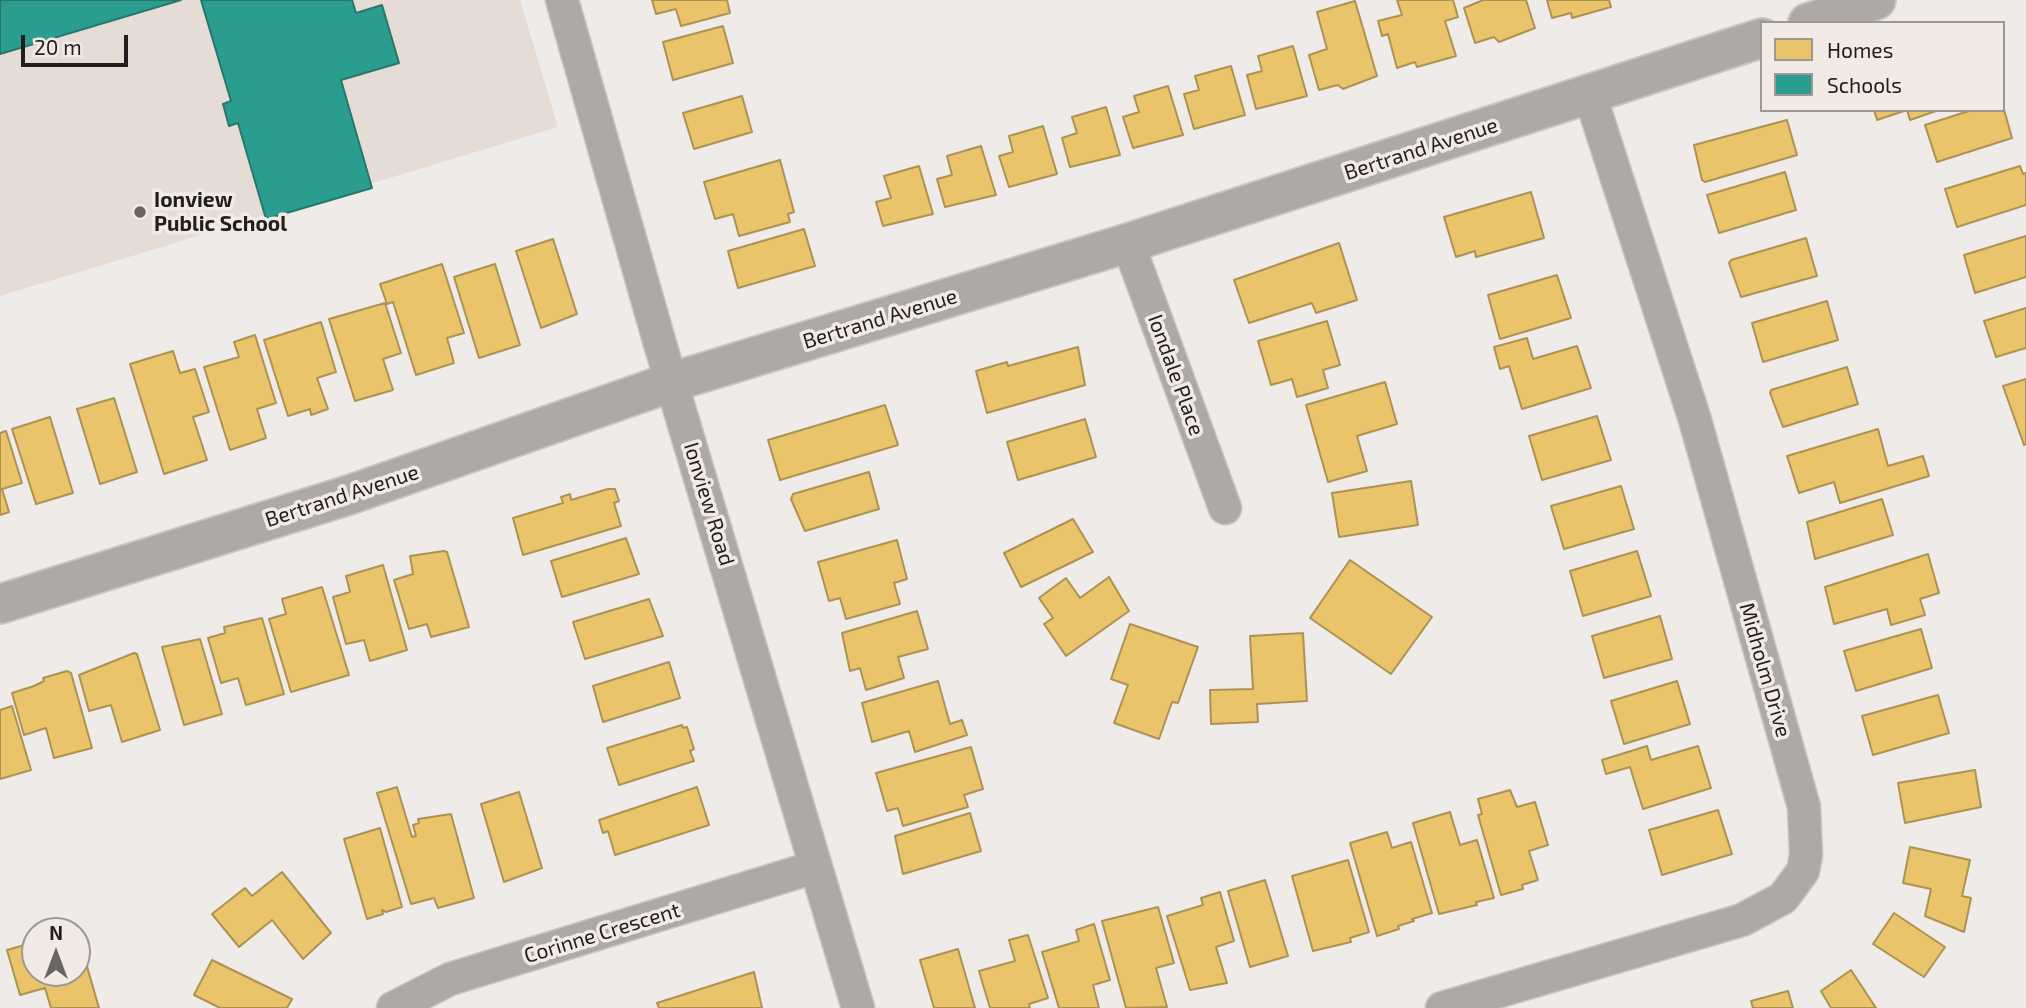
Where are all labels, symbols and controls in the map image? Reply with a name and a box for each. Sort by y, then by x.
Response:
scale bar [24,21,131,65]
legend [1760,21,2005,112]
text: 20 m [34,34,82,59]
text: Homes [1827,37,1893,62]
text: Schools [1827,72,1902,97]
street label: Bertrand Avenue [1341,112,1501,186]
place label: Ionview Public School [154,187,287,237]
marker: Ionview Public School [132,204,148,220]
street label: Bertrand Avenue [800,284,960,354]
street label: Iondale Place [1142,311,1210,439]
street label: Ionview Road [678,439,740,569]
street label: Bertrand Avenue [262,459,422,533]
street label: Midholm Drive [1734,600,1796,740]
street label: Corinne Crescent [521,897,683,969]
north arrow [21,917,91,987]
text: N [49,921,63,944]

